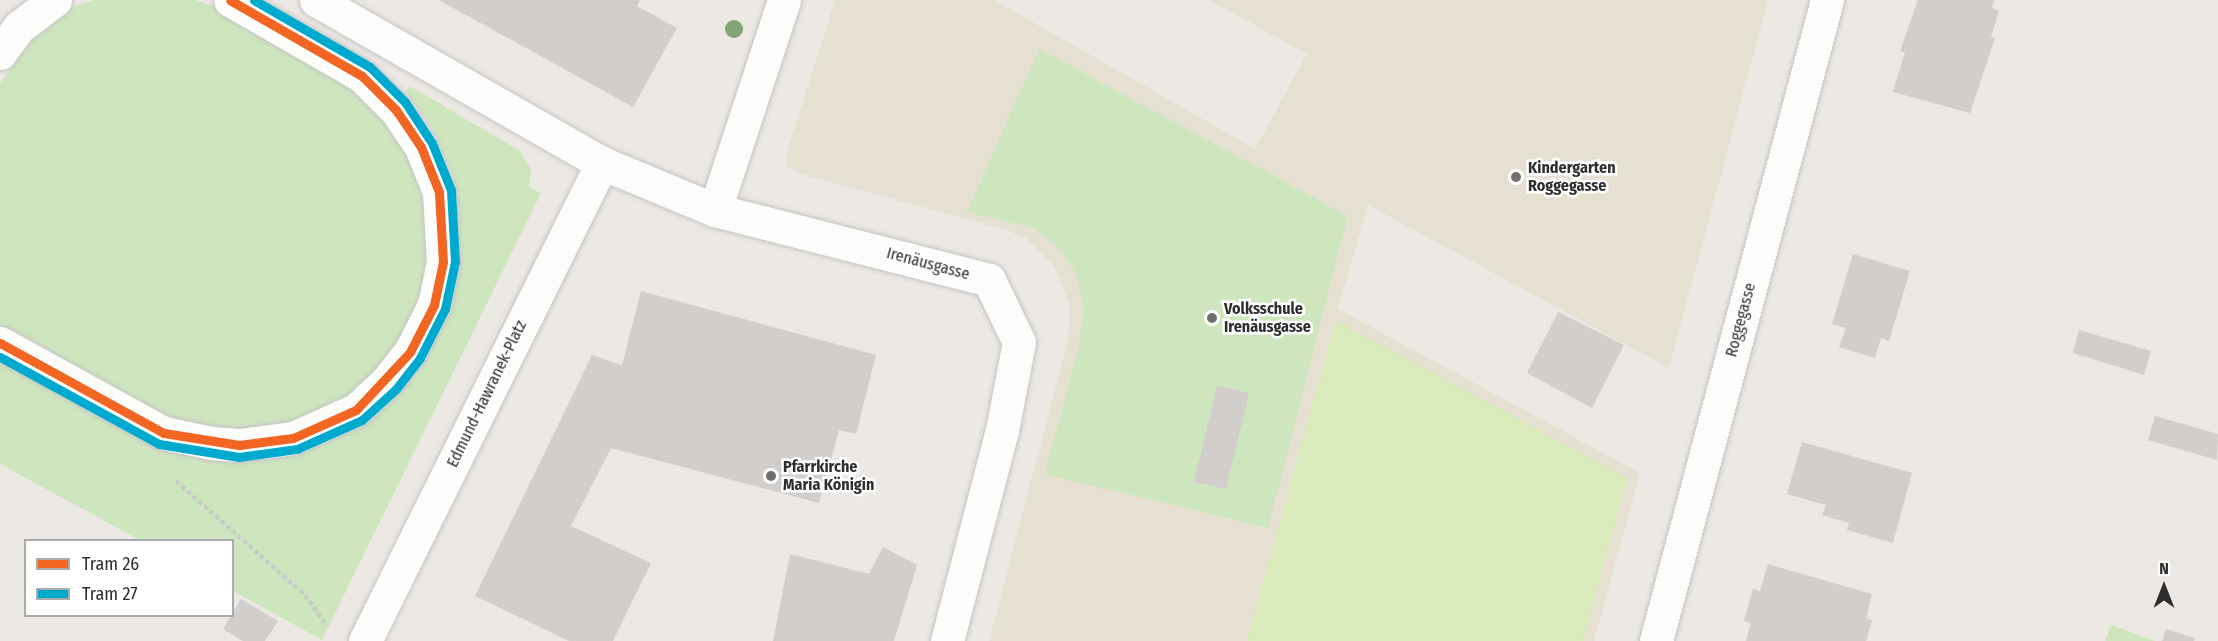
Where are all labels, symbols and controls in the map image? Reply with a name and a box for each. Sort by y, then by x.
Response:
place label: Kindergarten Roggegasse [1528,158,1616,196]
marker: Kindergarten Roggegasse [1509,170,1523,184]
street label: Irenäusgasse [884,244,972,284]
street label: Roggegasse [1722,281,1760,359]
place label: Volksschule Irenäusgasse [1224,299,1311,337]
marker: Volksschule Irenäusgasse [1205,311,1219,325]
street label: Edmund-Hawranek-Platz [443,317,531,471]
place label: Pfarrkirche Maria Königin [783,457,874,495]
marker: Pfarrkirche Maria Königin [764,469,778,483]
legend [24,539,234,617]
text: Tram 26 [82,553,139,575]
north arrow [2134,557,2194,617]
text: N [2159,559,2169,578]
text: Tram 27 [82,583,138,605]

